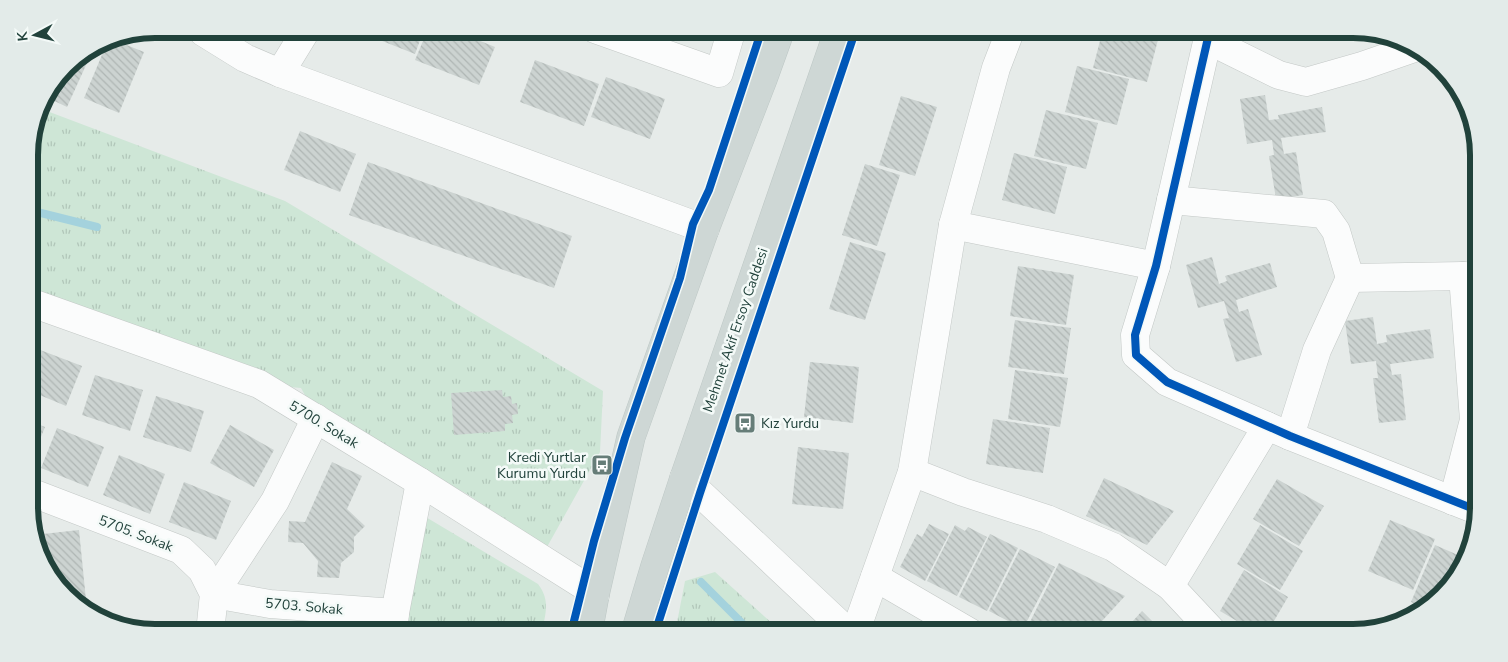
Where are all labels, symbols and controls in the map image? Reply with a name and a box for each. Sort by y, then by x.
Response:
north arrow [10,10,60,60]
text: K [13,30,33,42]
street label: Mehmet Akif Ersoy Caddesi [698,245,773,415]
street label: 5700. Sokak [285,396,363,453]
bus stop icon: Kız Yurdu [733,411,757,435]
place label: Kız Yurdu [761,414,819,433]
place label: Kredi Yurtlar Kurumu Yurdu [497,448,586,483]
bus stop icon: Kredi Yurtlar Kurumu Yurdu [590,453,614,477]
street label: 5705. Sokak [96,511,177,557]
street label: 5703. Sokak [264,594,345,619]

